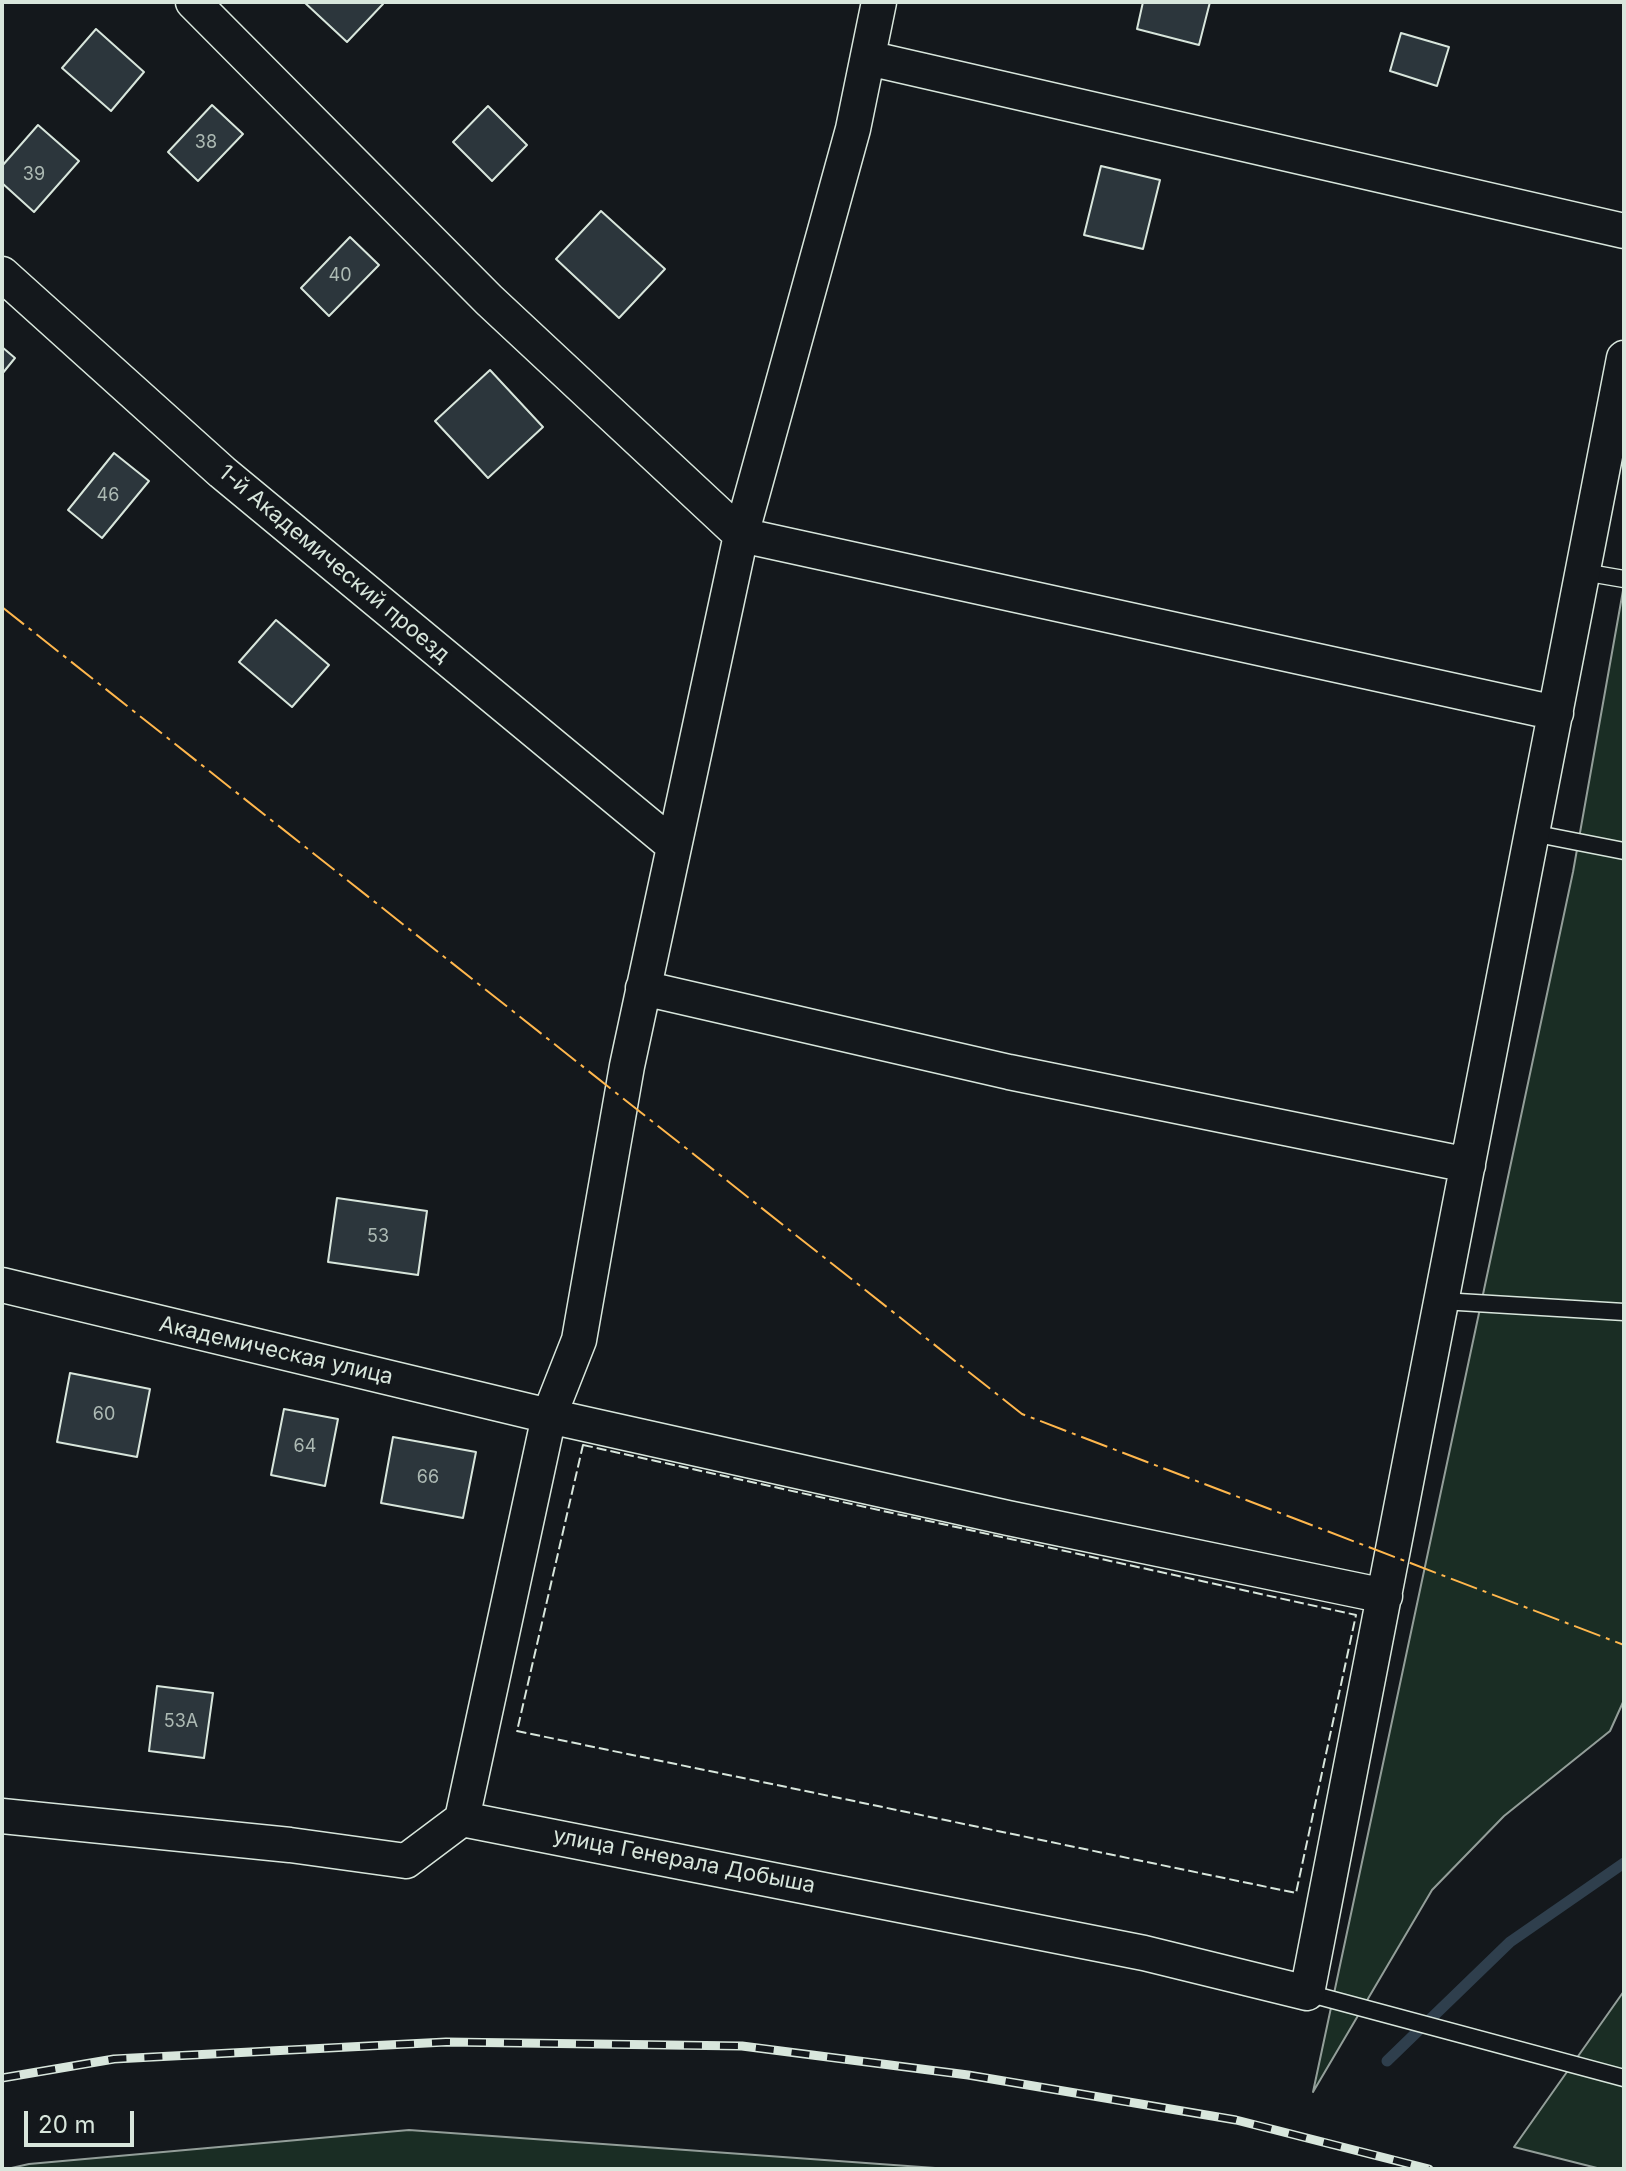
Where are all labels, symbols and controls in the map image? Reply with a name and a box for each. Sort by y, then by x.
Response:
house number: 38 [195,132,217,154]
house number: 39 [23,164,45,186]
house number: 40 [329,265,351,287]
street label: 1-й Академический проезд [213,460,455,668]
house number: 46 [97,485,119,507]
house number: 53 [367,1226,389,1248]
street label: Академическая улица [156,1311,396,1391]
house number: 60 [93,1404,115,1426]
house number: 64 [294,1436,316,1458]
house number: 66 [417,1467,439,1489]
house number: 53А [164,1711,198,1733]
street label: улица Генерала Добыша [551,1823,817,1899]
scale bar [28,2095,138,2145]
text: 20 m [38,2110,96,2139]

